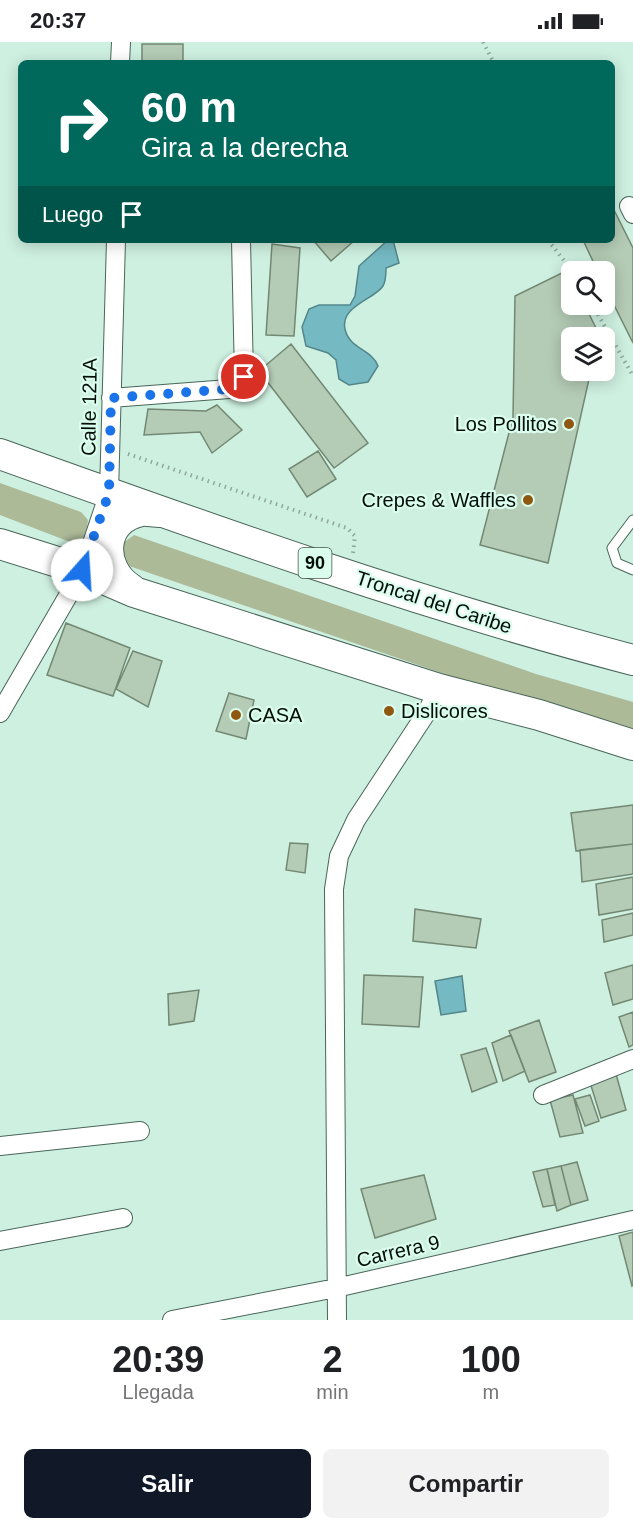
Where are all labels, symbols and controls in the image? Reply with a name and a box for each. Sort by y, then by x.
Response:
text: 20:37 [30,8,86,33]
icon: right [42,84,120,162]
text: 60 m [141,84,237,131]
text: Gira a la derecha [141,133,348,163]
icon: arrive [115,198,148,231]
text: Luego [42,202,103,227]
map controls [561,261,615,381]
button: search [561,261,615,315]
button: layers [561,327,615,381]
pin [218,351,269,402]
street label: Calle 121A [77,357,101,456]
icon: arrive [227,360,260,393]
place label: Los Pollitos [455,413,557,435]
marker: Los Pollitos [562,417,576,431]
place label: Crepes & Waffles [361,489,516,511]
marker: Crepes & Waffles [521,493,535,507]
position arrow [50,538,114,602]
road number: 90 [298,548,332,578]
street label: Troncal del Caribe [353,566,515,638]
place label: Dislicores [401,700,488,722]
place label: CASA [248,704,303,726]
marker: Dislicores [382,704,396,718]
marker: CASA [229,708,243,722]
street label: Carrera 9 [354,1231,442,1271]
text: 20:39 [112,1339,204,1380]
text: 2 [322,1339,342,1380]
text: 100 [461,1339,521,1380]
text: Llegada [123,1381,194,1403]
text: min [316,1381,349,1403]
text: m [482,1381,499,1403]
button: Salir [24,1449,311,1518]
button: Compartir [323,1449,609,1518]

